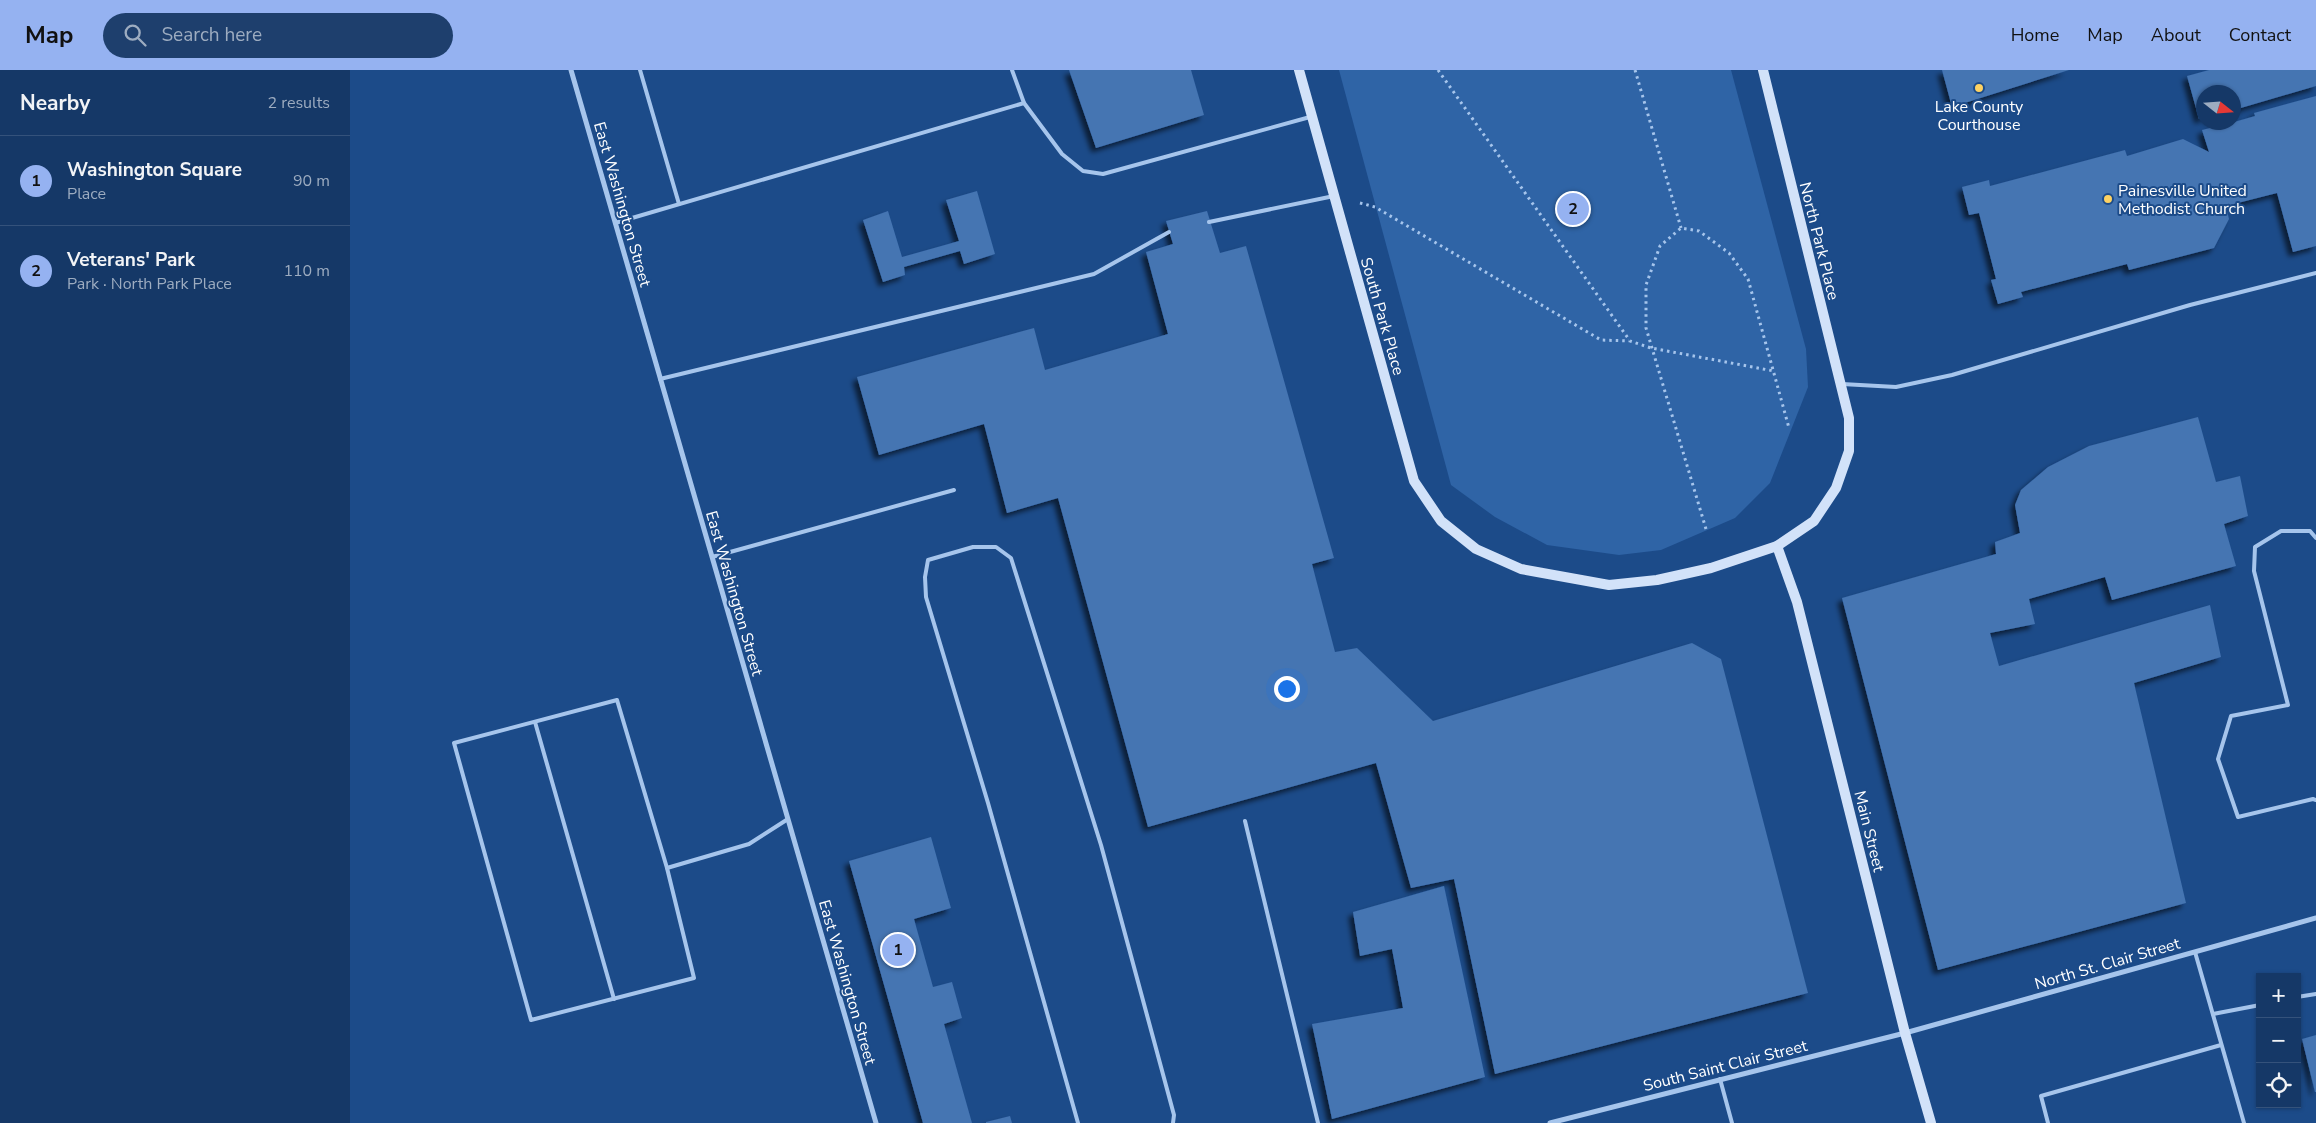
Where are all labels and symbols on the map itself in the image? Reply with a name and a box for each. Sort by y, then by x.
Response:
marker: Lake County Courthouse [1973,82,1985,94]
north arrow [2196,85,2241,130]
place label: Lake County Courthouse [1935,96,2024,136]
street label: East Washington Street [588,119,656,290]
street label: North Park Place [1794,180,1844,303]
place label: Painesville United Methodist Church [2118,180,2247,220]
pin: 2 [1557,190,1589,228]
marker: Painesville United Methodist Church [2102,193,2114,205]
street label: South Park Place [1355,255,1409,378]
street label: East Washington Street [700,508,768,679]
your location [1274,676,1300,702]
street label: Main Street [1848,788,1890,874]
street label: East Washington Street [813,897,881,1068]
pin: 1 [882,931,914,969]
street label: North St. Clair Street [2032,933,2183,995]
street label: South Saint Clair Street [1641,1035,1810,1097]

